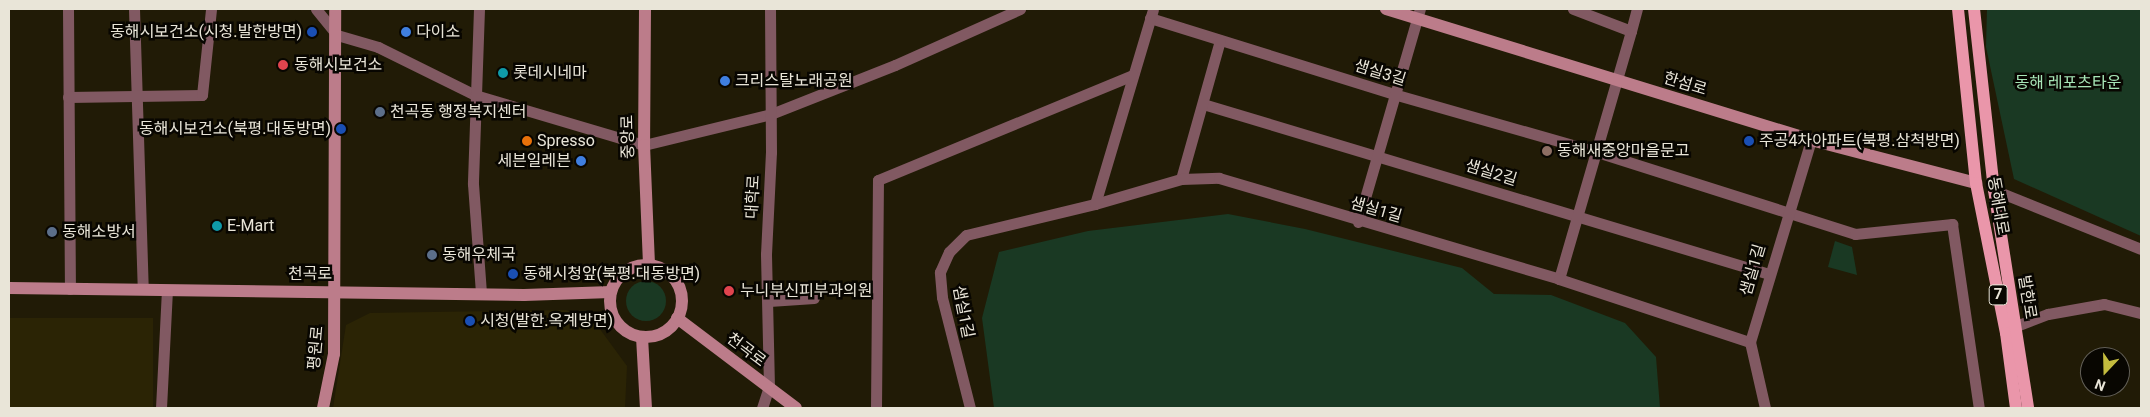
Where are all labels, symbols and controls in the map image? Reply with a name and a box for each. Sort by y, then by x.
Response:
place label: 동해시보건소(시청.발한방면) [110,22,302,42]
place label: 다이소 [416,22,460,42]
marker: 동해시보건소(시청.발한방면) [306,26,318,38]
marker: 다이소 [400,26,412,38]
place label: 동해시보건소 [294,55,382,75]
street label: 샘실3길 [1352,56,1408,90]
marker: 동해시보건소 [276,58,290,72]
place label: 롯데시네마 [513,63,587,83]
marker: 롯데시네마 [497,67,509,79]
street label: 한섬로 [1661,68,1709,100]
place label: 크리스탈노래공원 [735,71,853,91]
park label: 동해 레포츠타운 [2014,73,2122,93]
marker: 크리스탈노래공원 [719,75,731,87]
place label: 천곡동 행정복지센터 [390,102,526,122]
marker: 천곡동 행정복지센터 [374,106,386,118]
street label: 중앙로 [618,115,638,159]
place label: 동해시보건소(북평.대동방면) [139,119,331,139]
marker: 동해시보건소(북평.대동방면) [335,123,347,135]
place label: Spresso [537,131,595,151]
place label: 주공4차아파트(북평.삼척방면) [1759,131,1960,151]
marker: Spresso [521,135,533,147]
marker: 주공4차아파트(북평.삼척방면) [1743,135,1755,147]
place label: 동해새중앙마을문고 [1557,141,1689,161]
marker: 동해새중앙마을문고 [1541,145,1553,157]
place label: 세븐일레븐 [497,151,571,171]
marker: 세븐일레븐 [575,155,587,167]
street label: 샘실2길 [1463,156,1519,190]
street label: 대학로 [742,174,764,220]
street label: 동해대로 [1983,175,2013,237]
street label: 샘실1길 [1348,193,1404,227]
place label: E-Mart [227,216,274,236]
marker: E-Mart [211,220,223,232]
place label: 동해소방서 [62,222,136,242]
marker: 동해소방서 [46,226,58,238]
street label: 샘실1길 [1736,242,1770,298]
place label: 동해우체국 [442,245,516,265]
marker: 동해우체국 [426,249,438,261]
street label: 천곡로 [288,264,332,284]
place label: 동해시청앞(북평.대동방면) [523,264,700,284]
marker: 동해시청앞(북평.대동방면) [507,268,519,280]
street label: 발한로 [2014,274,2040,320]
place label: 누니부신피부과의원 [740,281,872,301]
road number: 7 [1988,282,2008,308]
marker: 누니부신피부과의원 [722,284,736,298]
street label: 샘실1길 [949,284,977,340]
place label: 시청(발한.옥계방면) [480,311,613,331]
marker: 시청(발한.옥계방면) [464,315,476,327]
street label: 평원로 [305,325,327,371]
street label: 천곡로 [723,329,769,371]
north arrow [2080,347,2130,397]
text: N [2093,376,2107,394]

